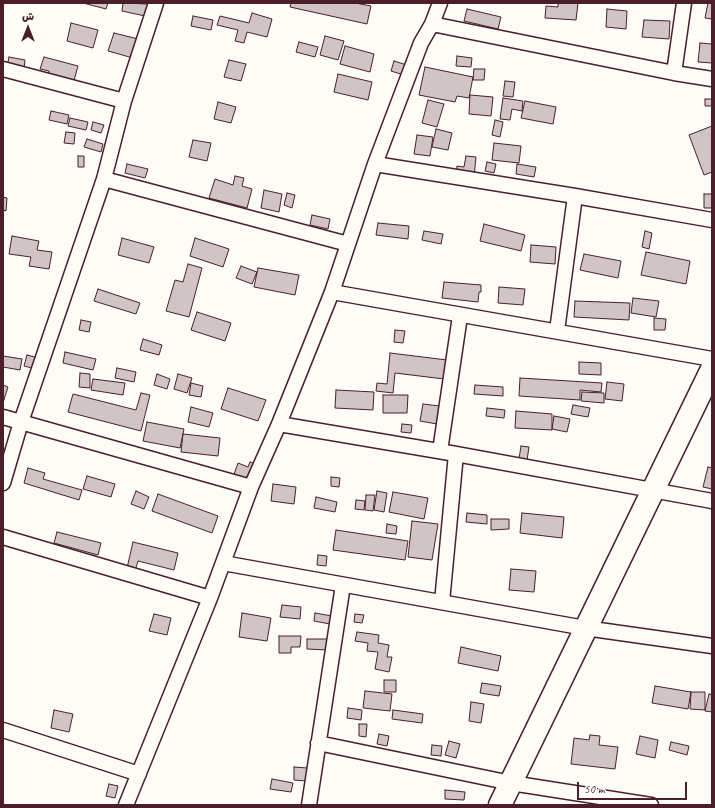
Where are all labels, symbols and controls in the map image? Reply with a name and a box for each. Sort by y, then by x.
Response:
north arrow [8,8,48,48]
text: ش [22,9,34,23]
scale bar [579,774,689,800]
text: 50 m [584,781,604,797]

